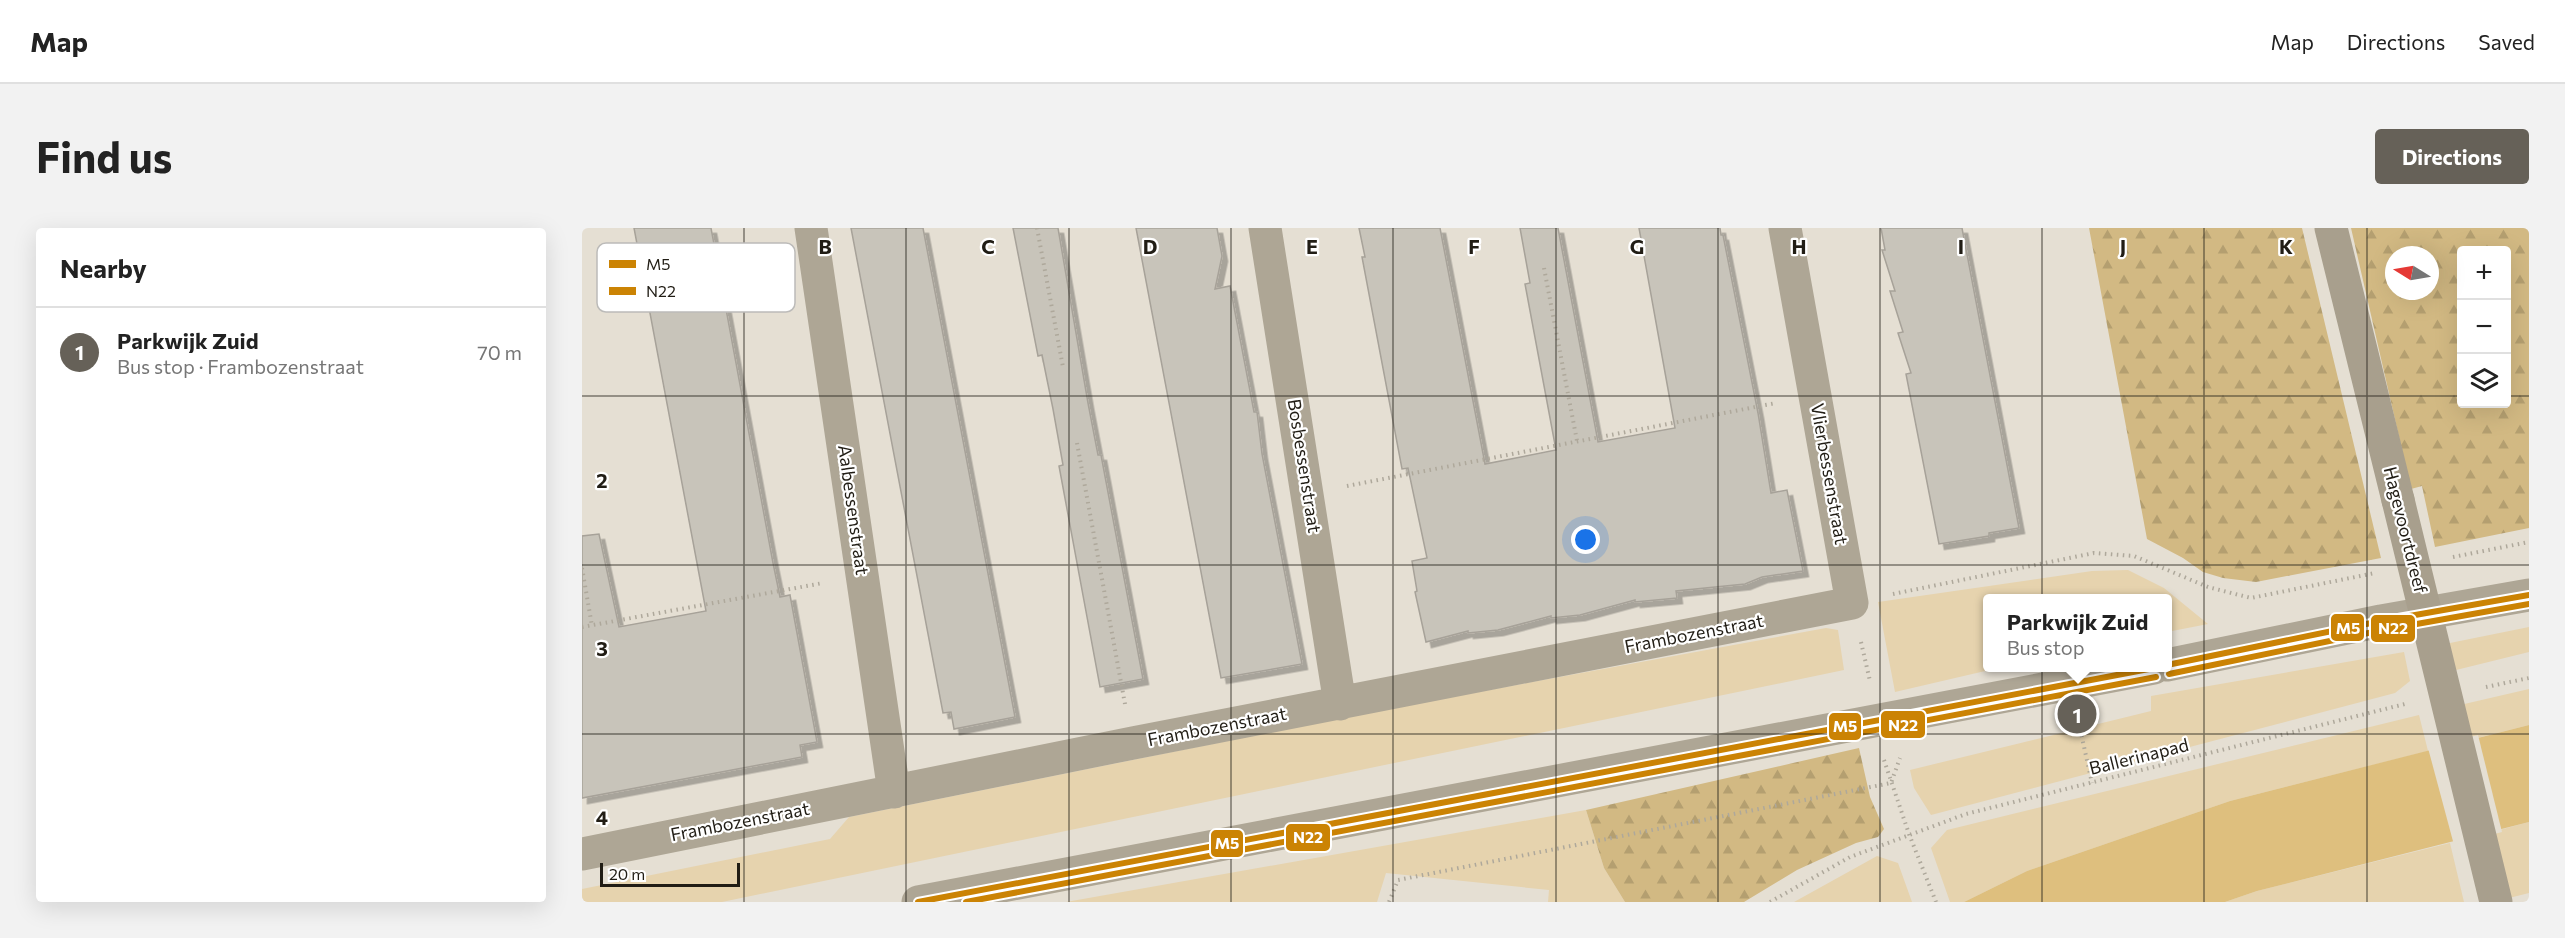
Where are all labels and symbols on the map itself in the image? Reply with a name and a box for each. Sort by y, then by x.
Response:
text: B [818,234,832,258]
text: C [981,234,995,258]
text: D [1143,234,1157,258]
text: E [1306,234,1318,258]
text: F [1468,234,1480,258]
text: G [1630,234,1644,258]
text: H [1792,234,1807,258]
text: I [1958,234,1964,258]
text: J [2120,234,2126,258]
text: K [2279,234,2293,258]
legend [597,243,795,312]
north arrow [2385,246,2439,300]
text: M5 [646,254,671,273]
text: N22 [646,281,676,300]
street label: Bosbessenstraat [1284,397,1326,534]
street label: Vlierbessenstraat [1807,401,1853,546]
street label: Aalbessenstraat [834,443,874,576]
street label: Hagevoortdreef [2380,464,2433,596]
text: 2 [596,468,608,492]
your location [1571,525,1600,554]
street label: Frambozenstraat [1622,609,1765,657]
line badge: M5 [2330,613,2365,642]
line badge: N22 [2370,614,2416,643]
text: M5 [2336,618,2360,637]
text: N22 [2378,618,2408,637]
text: 3 [596,636,608,660]
pin: 1 [2058,692,2096,736]
street label: Frambozenstraat [1145,702,1288,750]
line badge: N22 [1880,710,1926,739]
line badge: M5 [1828,712,1862,741]
text: N22 [1888,715,1918,734]
text: M5 [1833,716,1857,735]
street label: Ballerinapad [2087,733,2191,779]
street label: Frambozenstraat [668,797,811,845]
text: 4 [596,805,608,829]
line badge: N22 [1285,823,1331,852]
text: N22 [1293,827,1323,846]
line badge: M5 [1210,829,1244,858]
text: M5 [1215,833,1239,852]
scale bar [600,860,740,888]

